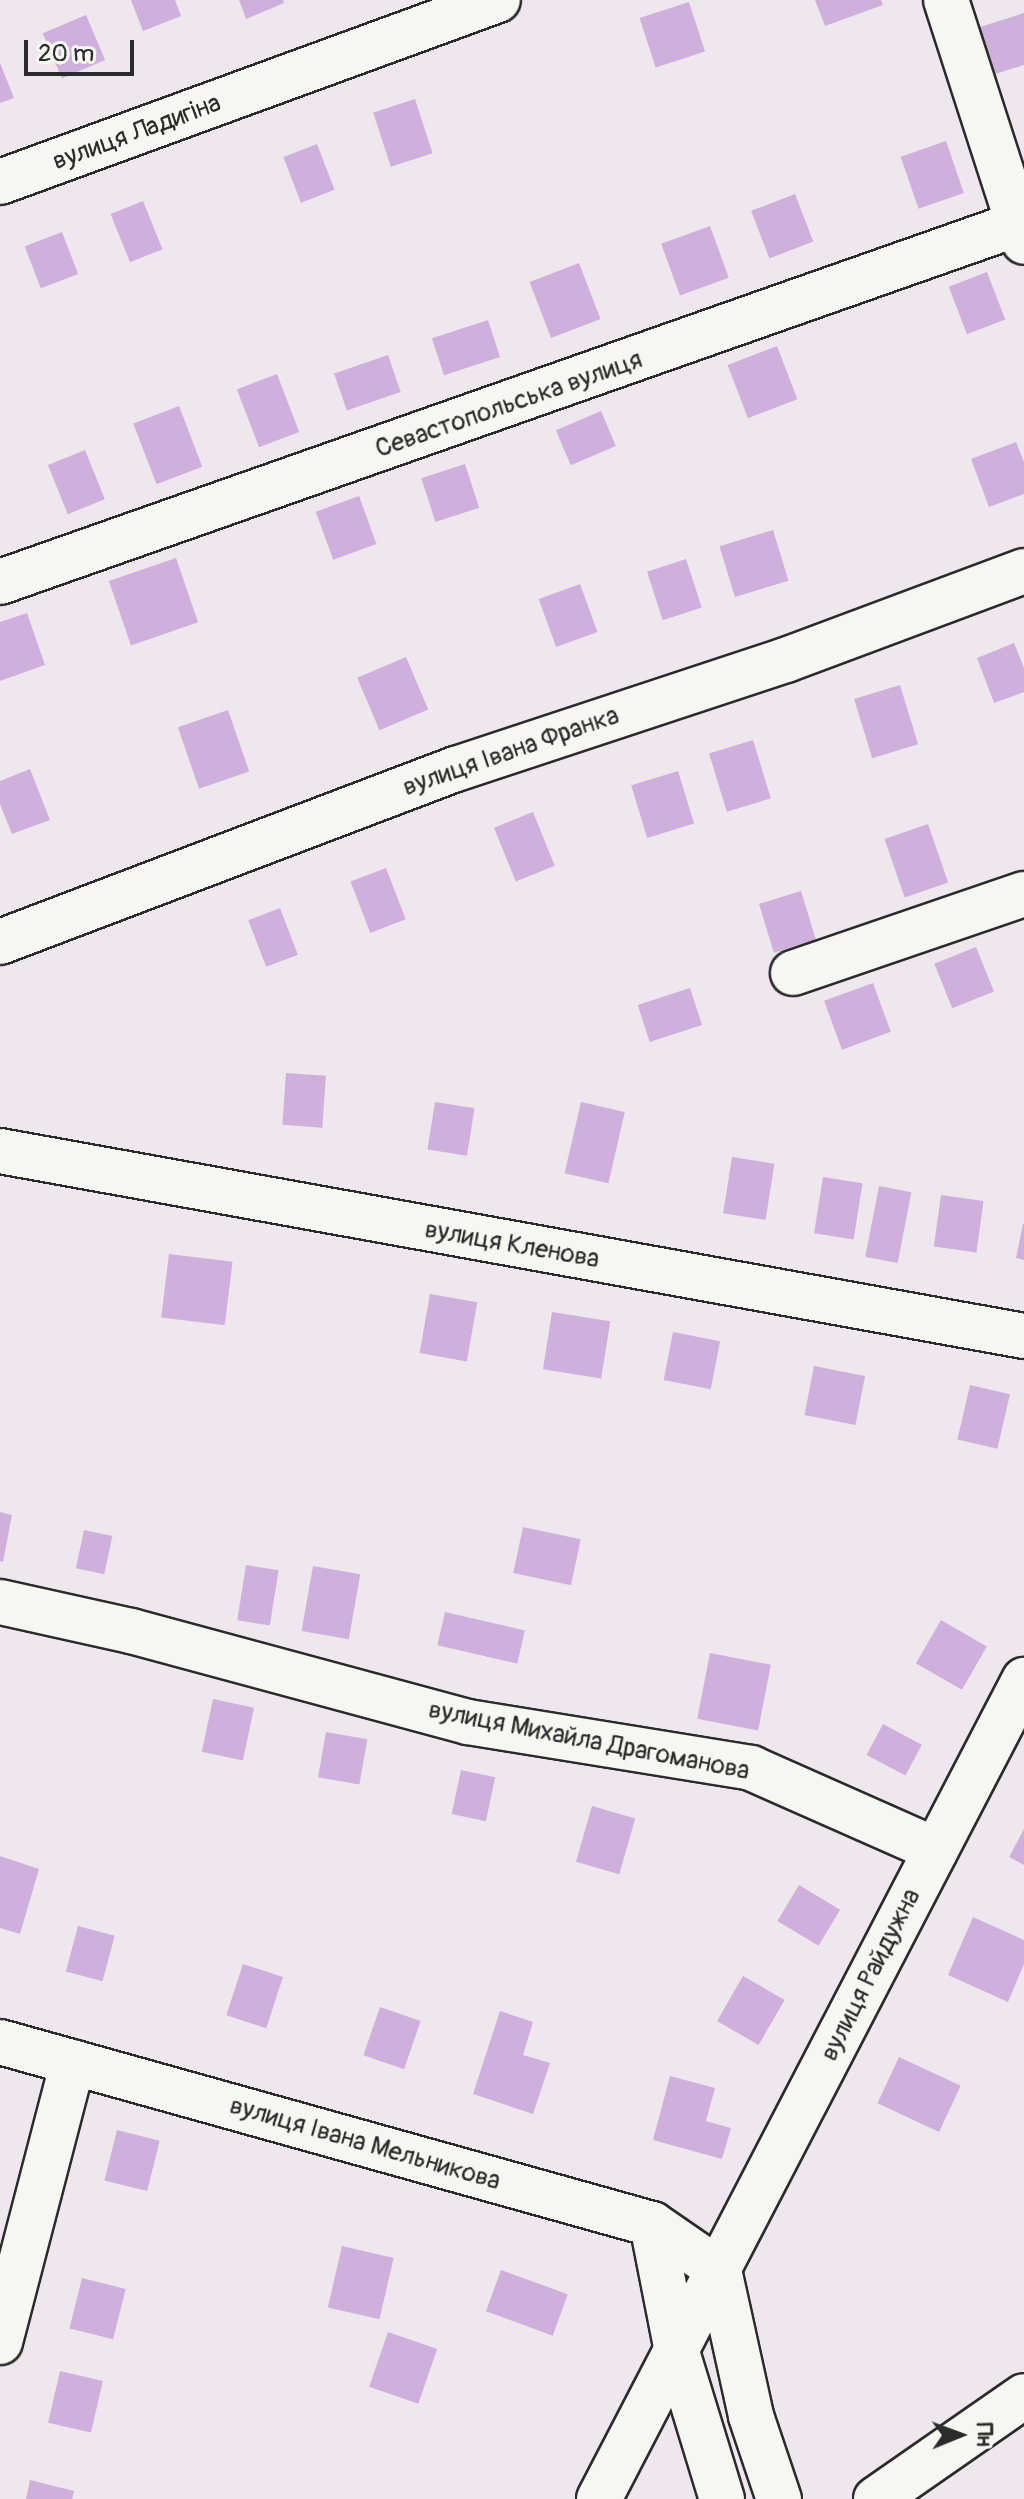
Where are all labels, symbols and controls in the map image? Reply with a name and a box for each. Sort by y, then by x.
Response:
scale bar [28,24,138,74]
text: 20 m [38,39,94,68]
street label: вулиця Ладигіна [49,88,225,178]
street label: Севастопольська вулиця [371,345,647,465]
street label: вулиця Івана Франка [399,700,623,804]
street label: вулиця Кленова [422,1214,602,1276]
street label: вулиця Михайла Драгоманова [426,1695,752,1787]
street label: вулиця Райдужна [814,1884,928,2066]
street label: вулиця Івана Мельникова [226,2090,504,2198]
north arrow [920,2395,1000,2475]
text: Пн [970,2422,998,2447]

